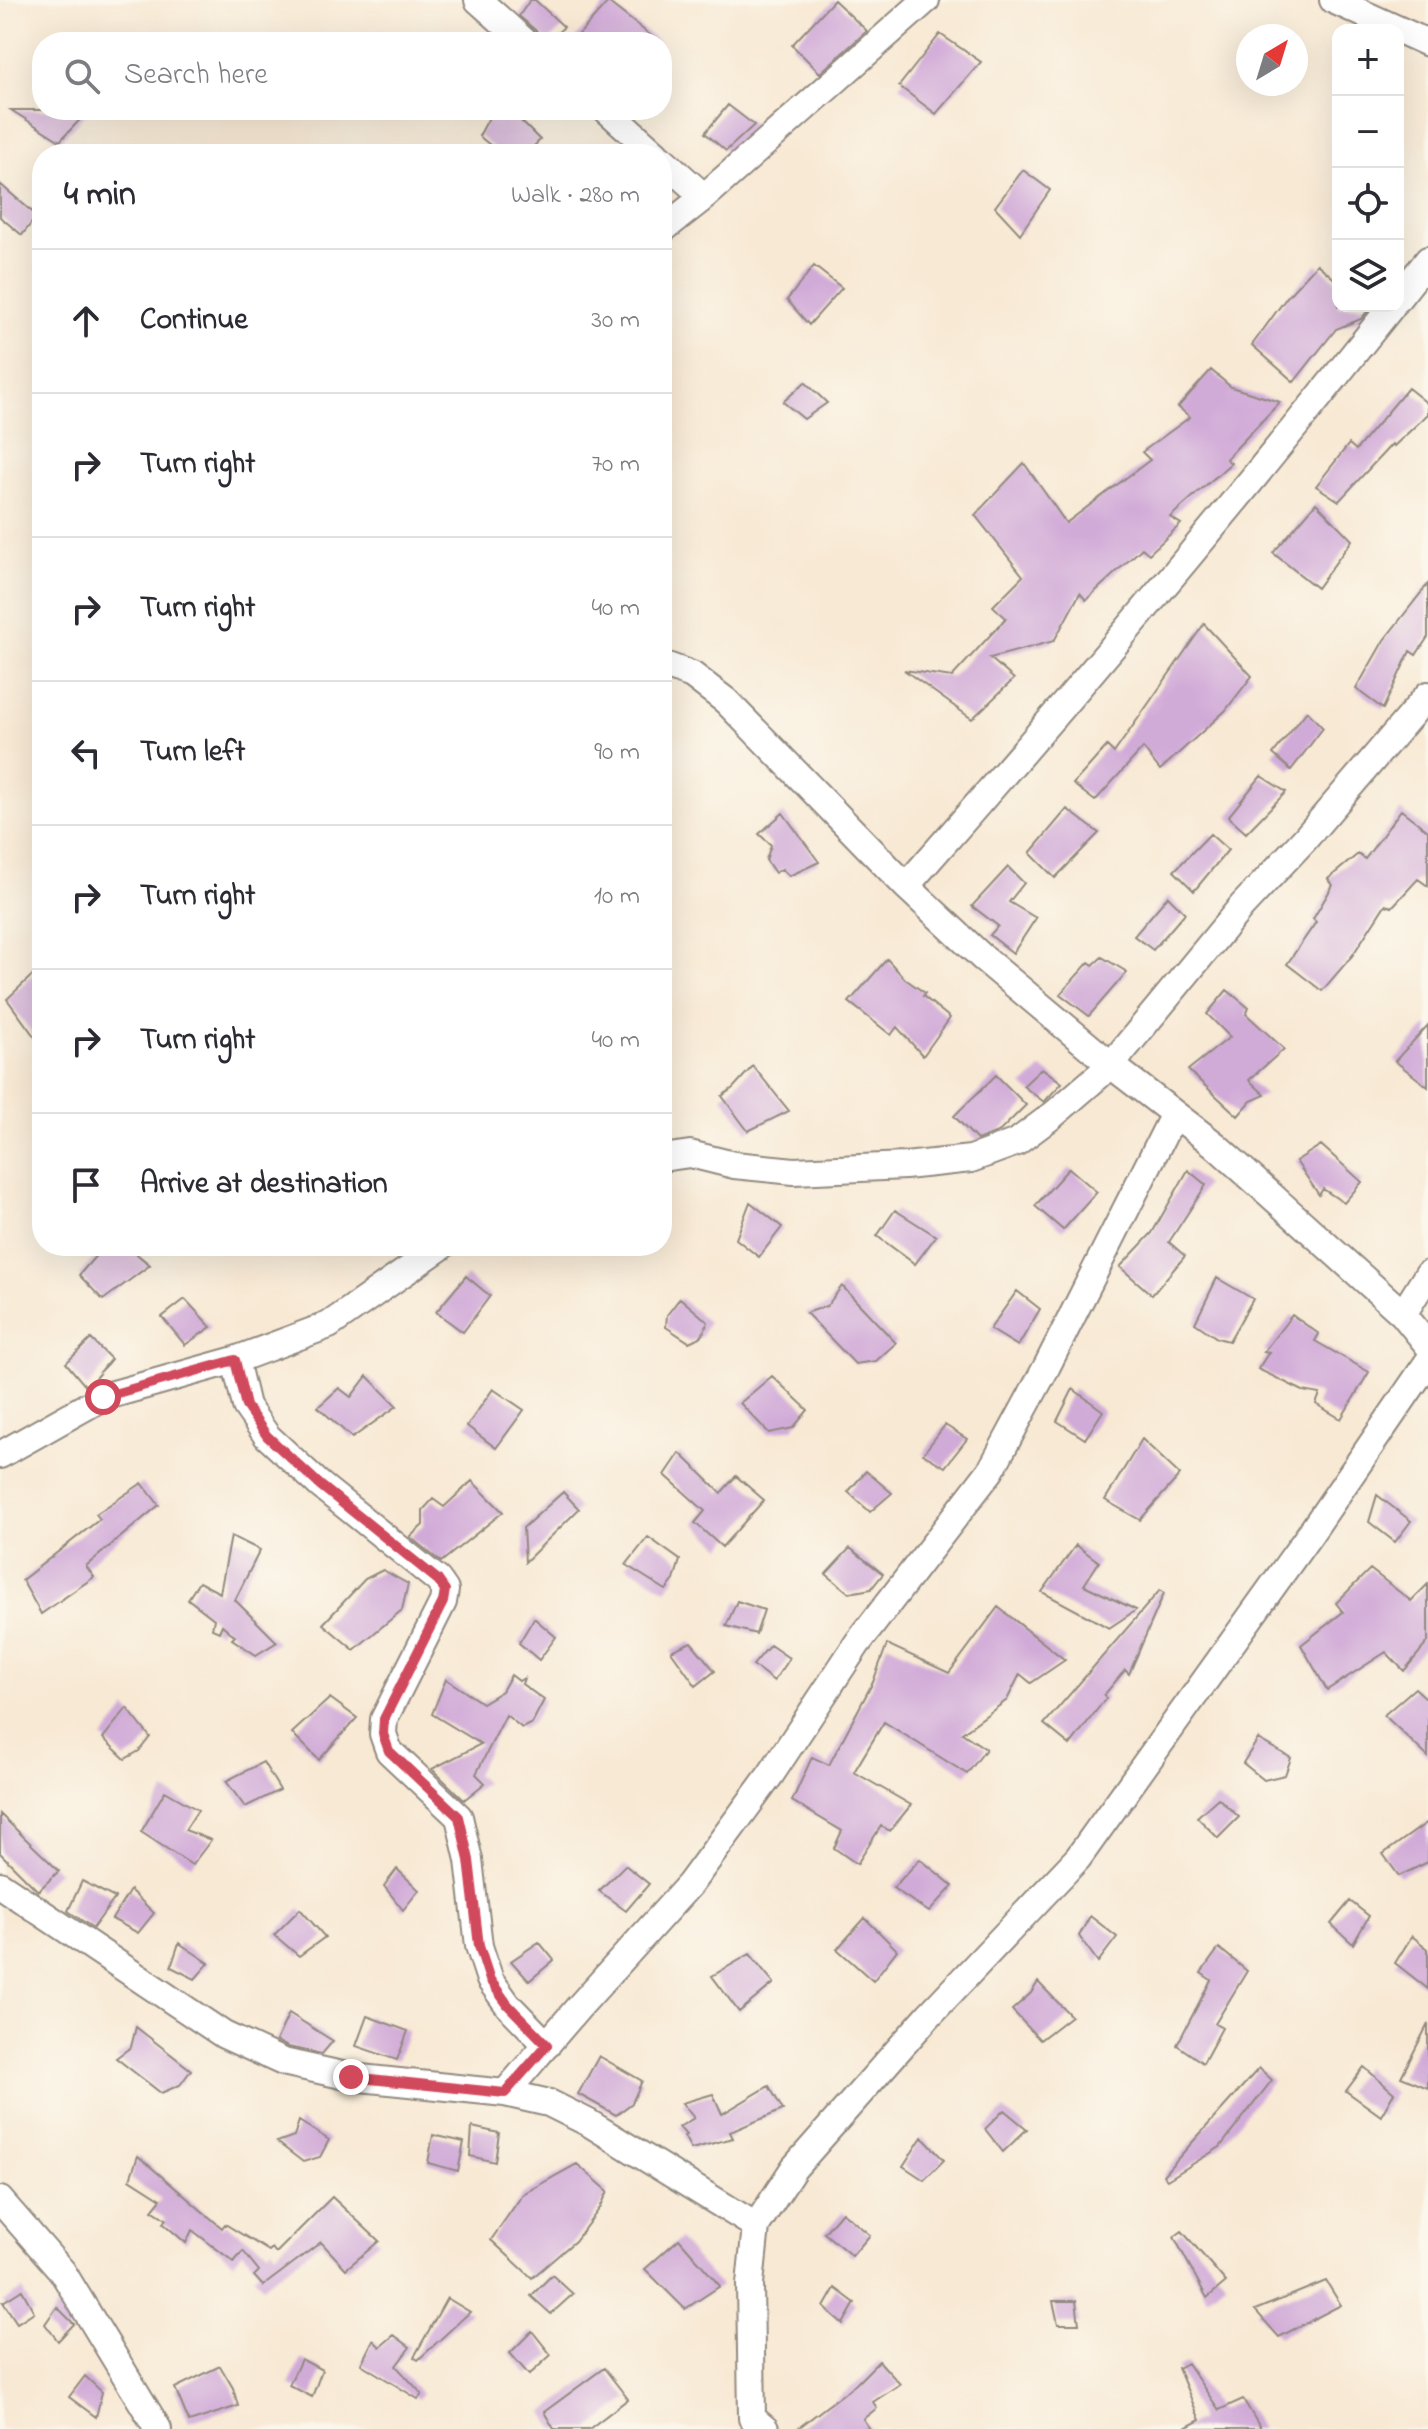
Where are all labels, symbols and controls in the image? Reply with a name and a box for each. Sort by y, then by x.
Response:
north arrow [1236,24,1308,96]
map controls [1332,24,1404,312]
button: + [1332,24,1404,96]
search box [32,32,672,120]
icon: search [60,54,104,98]
text: Search here [124,54,268,98]
button: − [1332,96,1404,168]
button: locate [1332,168,1404,240]
text: 4 min [64,171,136,221]
text: Walk · 280 m [511,177,640,215]
button: layers [1332,240,1404,312]
icon: ahead [64,299,108,343]
text: Continue [140,299,248,343]
text: 30 m [591,302,640,340]
icon: right [64,443,108,487]
text: Turn right [140,443,255,487]
text: 70 m [591,446,640,484]
icon: right [64,587,108,631]
text: Turn right [140,587,255,631]
text: 40 m [591,590,640,628]
icon: left [64,731,108,775]
text: Turn left [140,731,245,775]
text: 90 m [594,734,640,772]
icon: right [64,875,108,919]
text: Turn right [140,875,255,919]
text: 10 m [594,878,640,916]
icon: right [64,1019,108,1063]
text: Turn right [140,1019,255,1063]
text: 40 m [591,1022,640,1060]
icon: arrive [64,1163,108,1207]
text: Arrive at destination [140,1163,388,1207]
route start [85,1379,121,1415]
route end [333,2059,369,2095]

